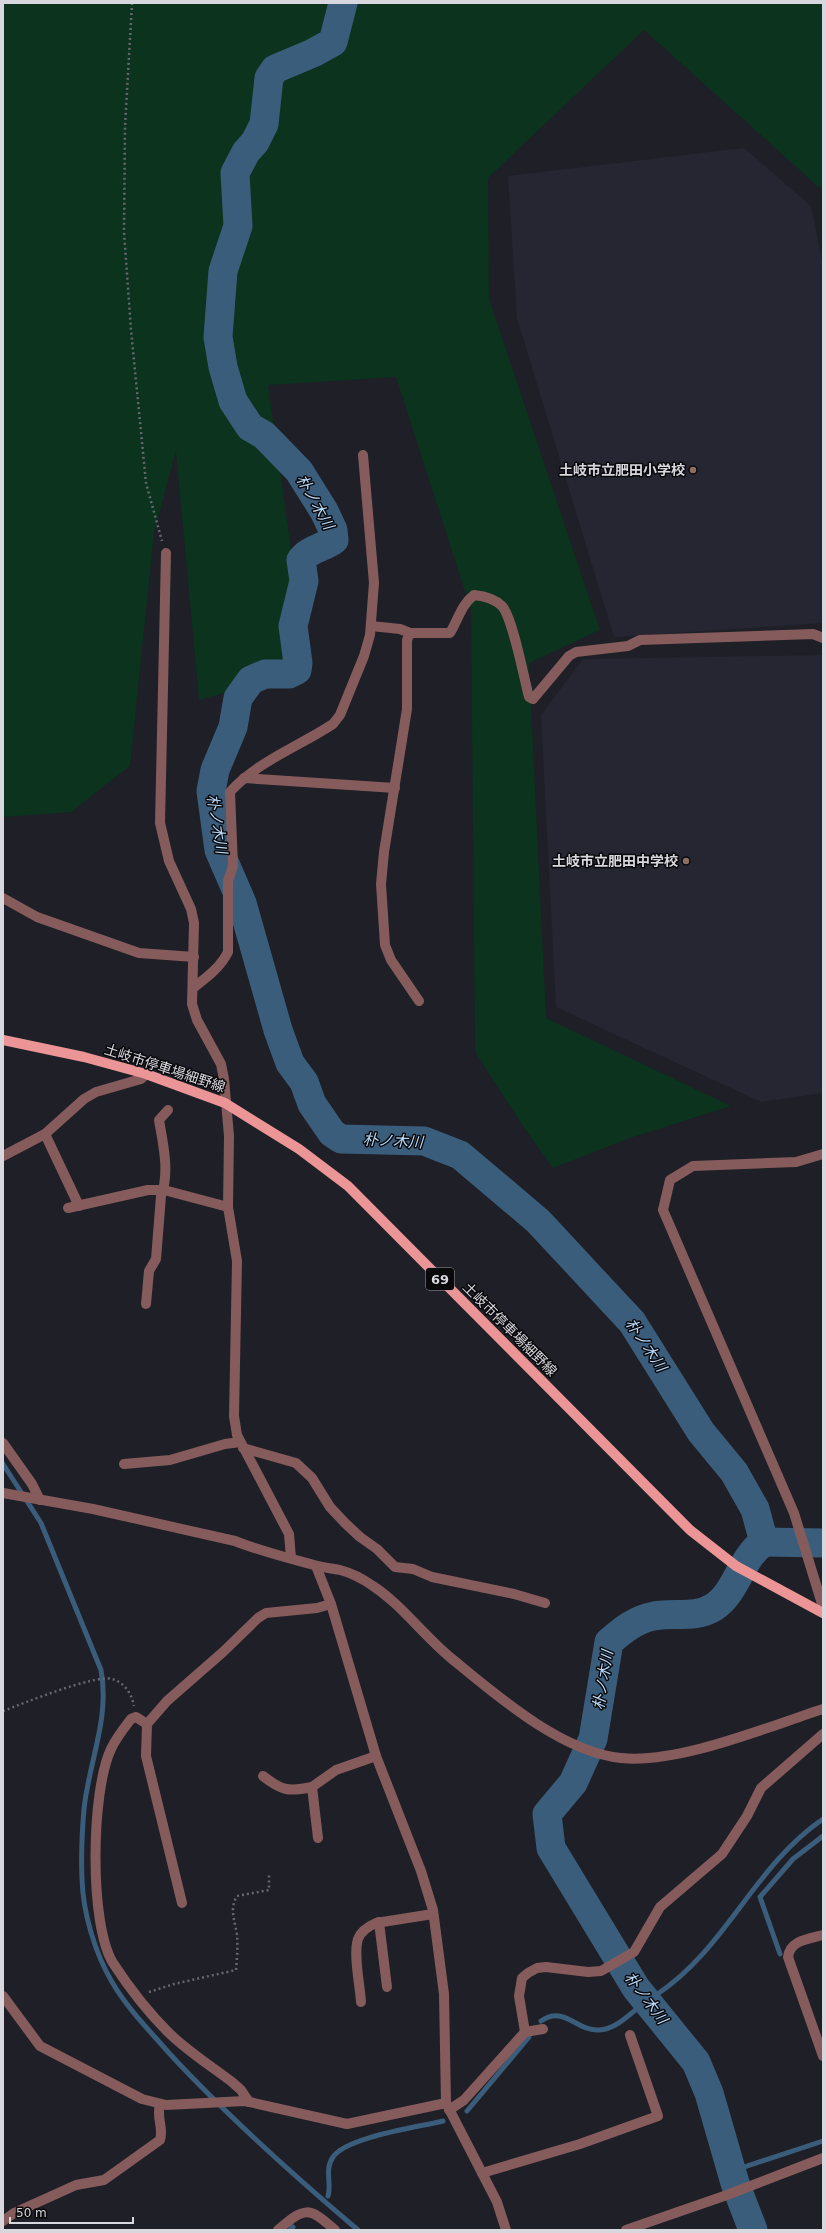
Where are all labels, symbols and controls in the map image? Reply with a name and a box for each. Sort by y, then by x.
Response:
place label: 土岐市立肥田小学校 [559,462,685,478]
marker: 土岐市立肥田小学校 [688,465,698,475]
water label: 朴ノ木川 [293,471,338,534]
water label: 朴ノ木川 [203,793,231,857]
place label: 土岐市立肥田中学校 [552,853,678,869]
marker: 土岐市立肥田中学校 [681,856,691,866]
street label: 土岐市停車場細野線 [103,1041,227,1095]
water label: 朴ノ木川 [363,1130,425,1152]
road number: 69 [426,1268,454,1290]
street label: 土岐市停車場細野線 [460,1279,560,1379]
water label: 朴ノ木川 [622,1315,671,1377]
water label: 朴ノ木川 [589,1647,617,1711]
water label: 朴ノ木川 [621,1969,672,2029]
scale bar [10,2199,133,2225]
text: 50 m [16,2206,47,2220]

